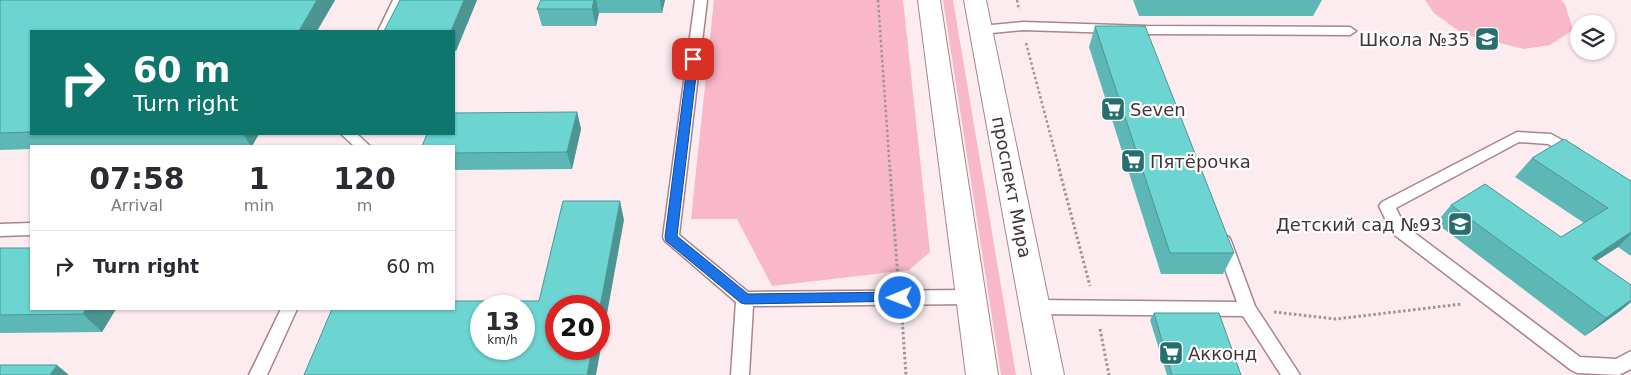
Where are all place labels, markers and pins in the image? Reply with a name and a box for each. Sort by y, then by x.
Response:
school or university icon: Школа №35 [1474,26,1500,52]
place label: Школа №35 [1359,29,1470,50]
pin [672,38,714,80]
supermarket icon: Seven [1100,96,1126,122]
place label: Seven [1130,99,1186,120]
supermarket icon: Пятёрочка [1120,148,1146,174]
place label: Пятёрочка [1150,151,1251,172]
school or university icon: Детский сад №93 [1447,211,1473,237]
place label: Детский сад №93 [1276,214,1442,235]
supermarket icon: Акконд [1158,340,1184,366]
place label: Акконд [1188,343,1257,364]

